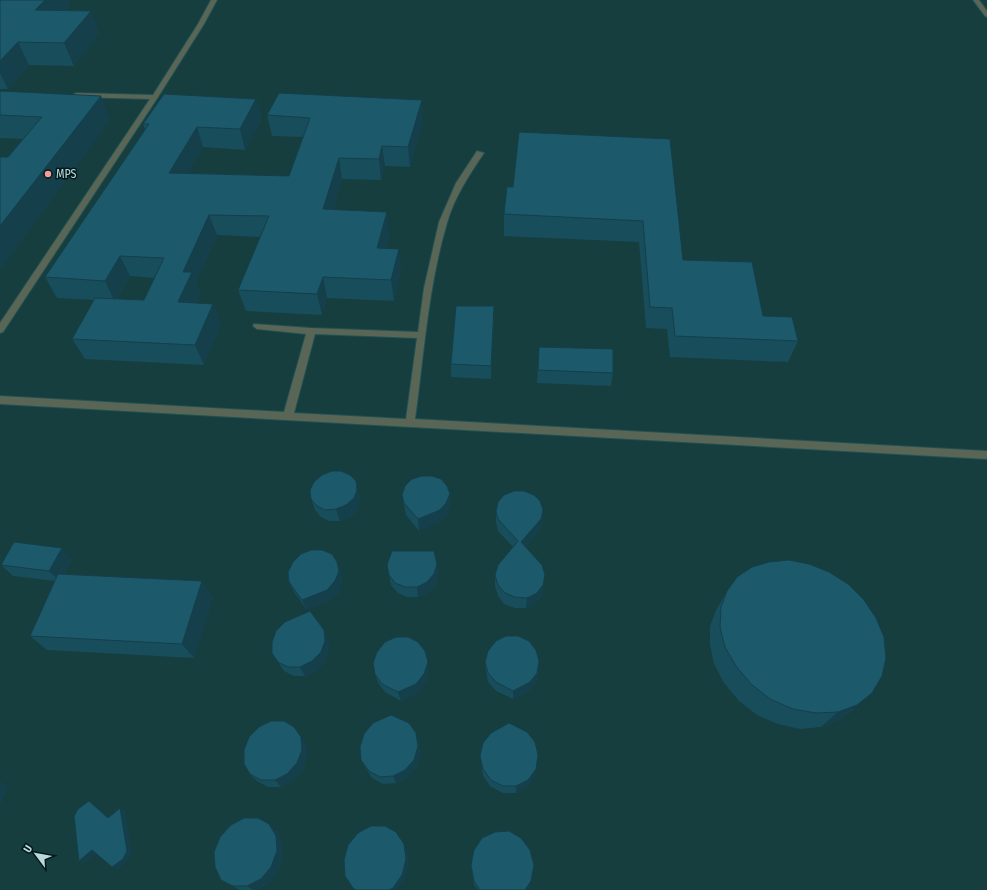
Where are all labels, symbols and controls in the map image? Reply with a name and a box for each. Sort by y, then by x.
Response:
place label: MPS [56,167,77,181]
marker: MPS [43,169,53,179]
north arrow [16,834,56,874]
text: U [21,843,35,855]

